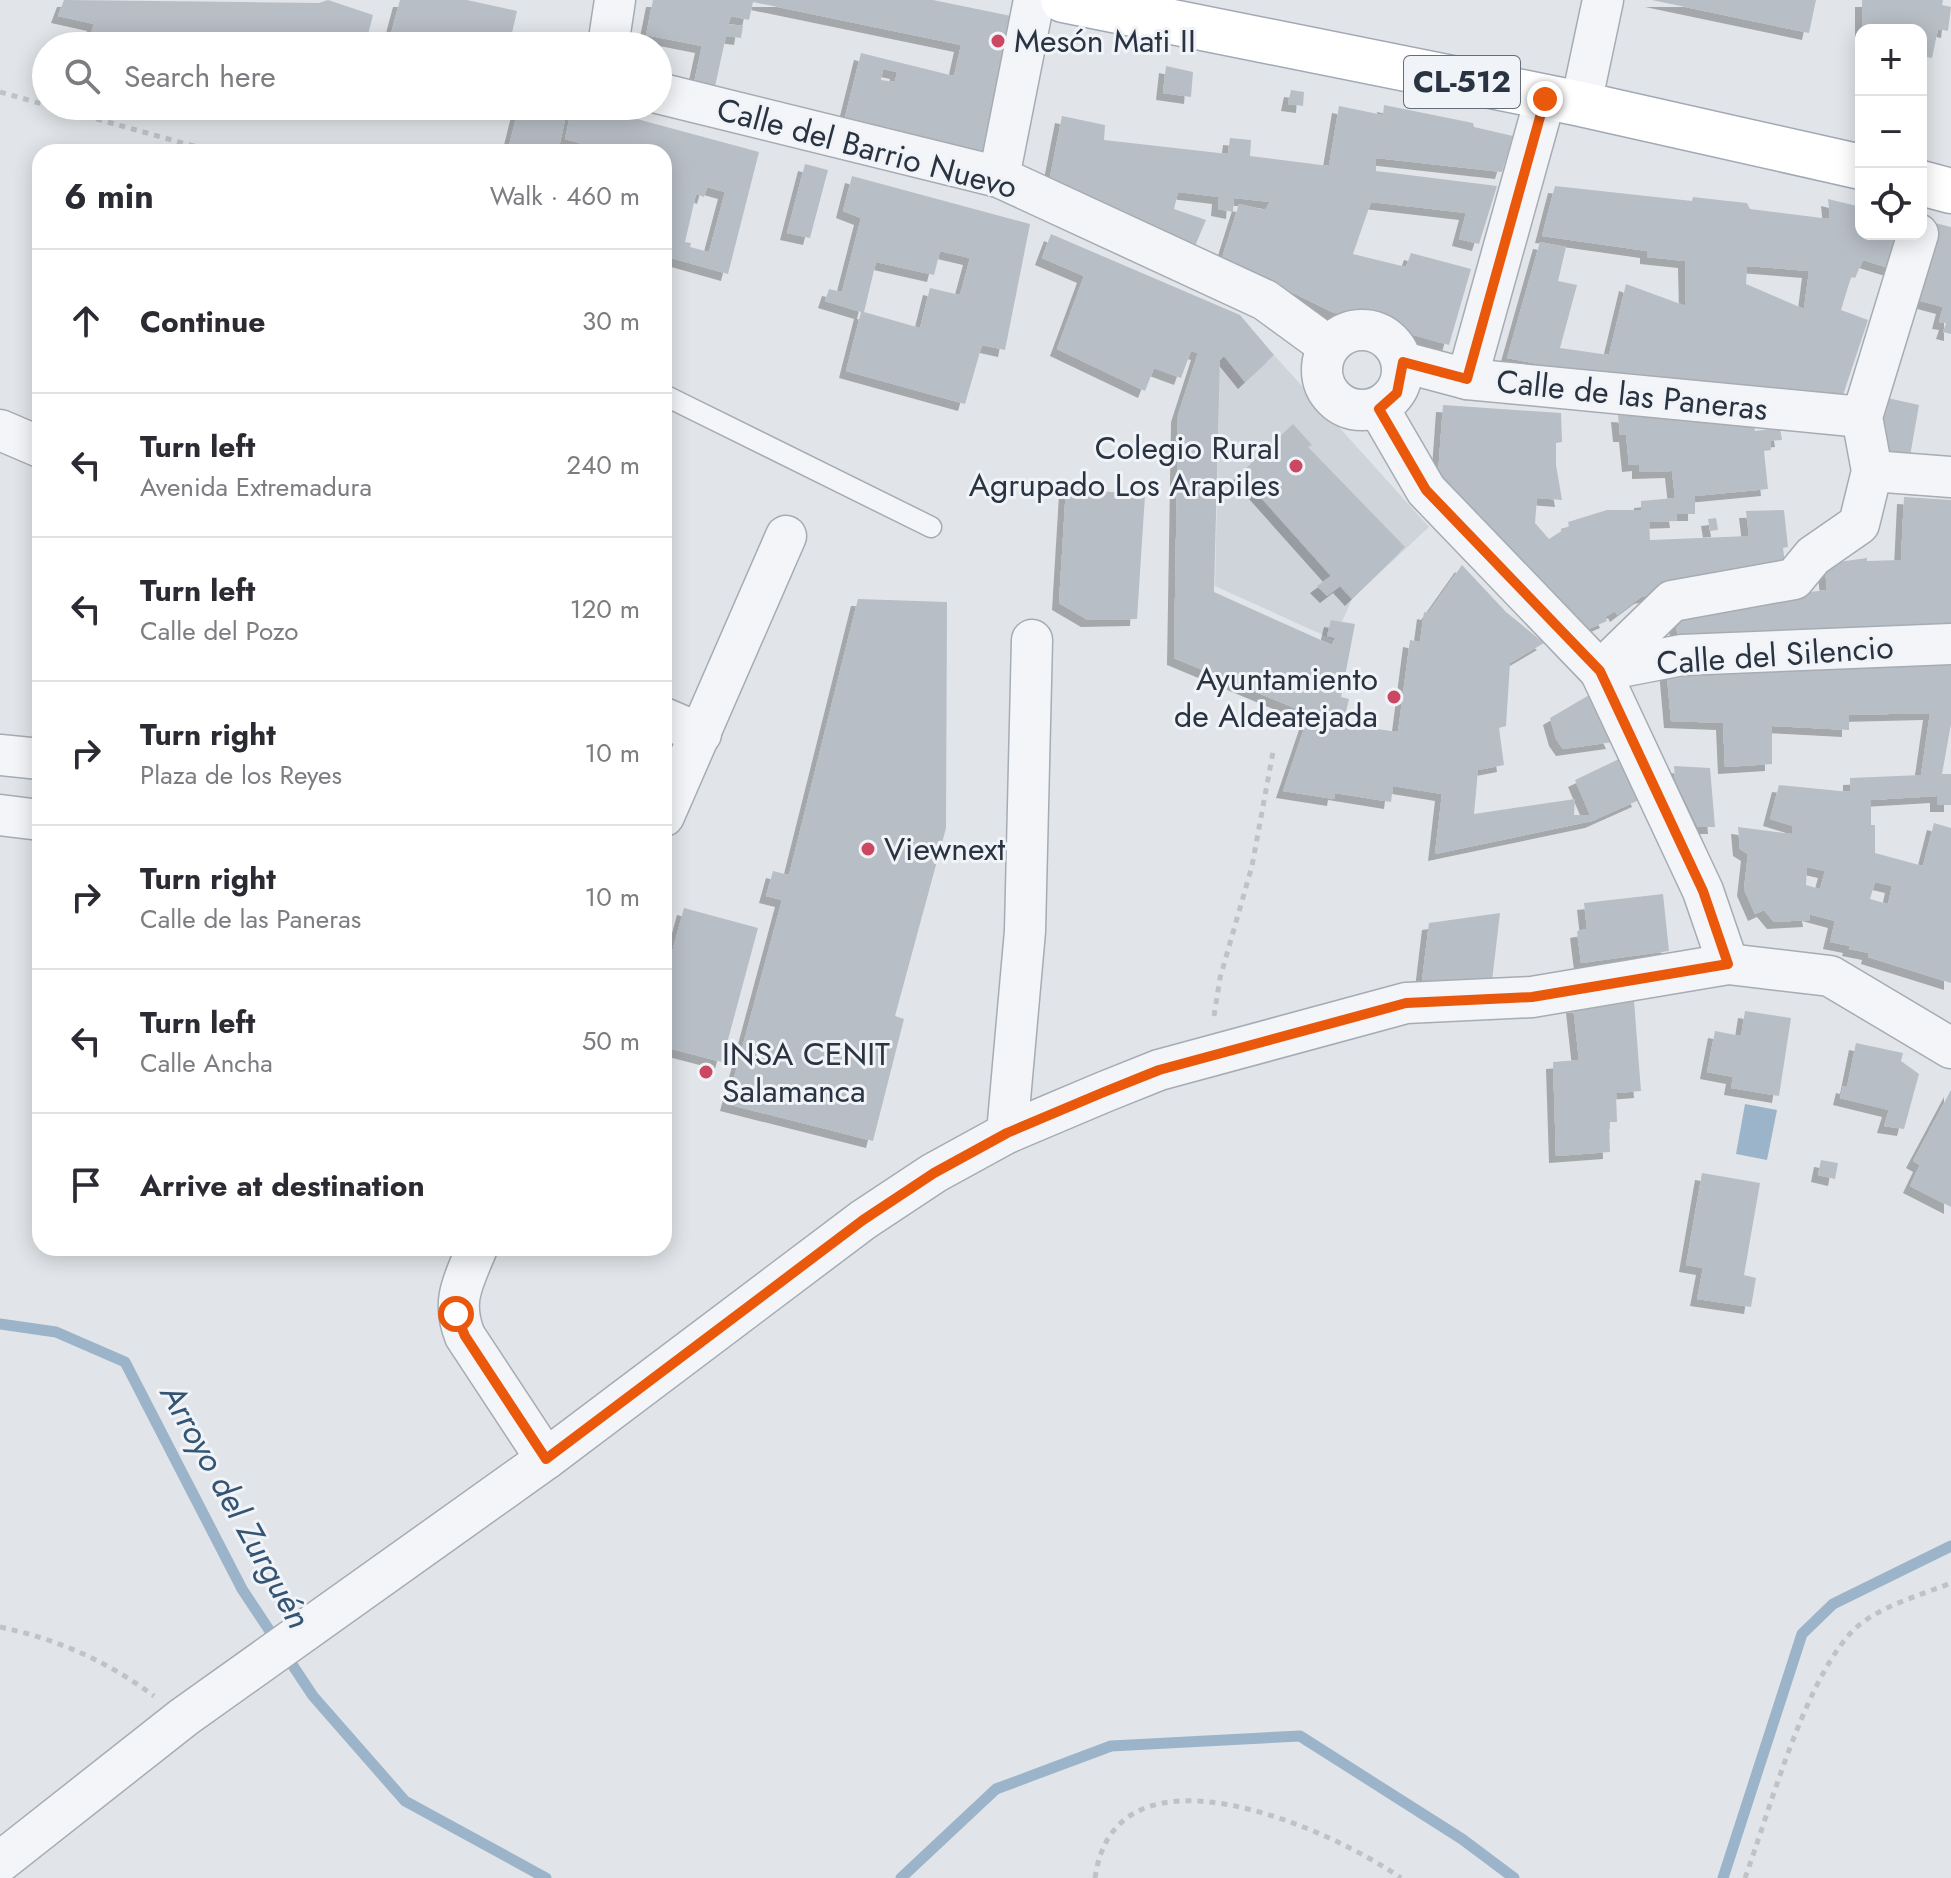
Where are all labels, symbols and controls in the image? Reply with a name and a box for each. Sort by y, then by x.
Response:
place label: Mesón Mati II [1014,18,1196,64]
map controls [1855,24,1927,240]
button: + [1855,24,1927,96]
search box [32,32,672,120]
marker: Mesón Mati II [989,32,1007,50]
icon: search [60,54,104,98]
text: Search here [124,55,276,98]
road number: CL-512 [1404,56,1520,108]
route end [1527,81,1563,117]
street label: Calle del Barrio Nuevo [712,86,1022,210]
button: − [1855,96,1927,168]
button: locate [1855,168,1927,240]
text: 6 min [64,172,154,221]
text: Walk · 460 m [490,177,640,215]
icon: ahead [64,299,108,343]
text: Continue [140,300,266,343]
text: 30 m [582,302,640,340]
street label: Calle de las Paneras [1494,358,1770,432]
text: Turn left [140,425,255,468]
place label: Colegio Rural Agrupado Los Arapiles [969,425,1280,508]
icon: left [64,443,108,487]
text: 240 m [566,446,640,484]
marker: Colegio Rural Agrupado Los Arapiles [1287,457,1305,475]
text: Avenida Extremadura [140,468,372,506]
text: Turn left [140,569,255,612]
icon: left [64,587,108,631]
text: 120 m [570,590,640,628]
text: Calle del Pozo [140,612,299,650]
street label: Calle del Silencio [1655,624,1895,686]
place label: Ayuntamiento de Aldeatejada [1174,656,1378,739]
marker: Ayuntamiento de Aldeatejada [1385,688,1403,706]
text: Turn right [140,713,276,756]
icon: right [64,731,108,775]
text: 10 m [585,734,640,772]
text: Plaza de los Reyes [140,756,342,794]
place label: Viewnext [884,826,1005,872]
marker: Viewnext [859,840,877,858]
text: Turn right [140,857,276,900]
icon: right [64,875,108,919]
text: 10 m [585,878,640,916]
text: Calle de las Paneras [140,900,361,938]
text: Turn left [140,1001,255,1044]
icon: left [64,1019,108,1063]
text: 50 m [582,1022,640,1060]
place label: INSA CENIT Salamanca [722,1031,890,1114]
text: Calle Ancha [140,1044,273,1082]
marker: INSA CENIT Salamanca [697,1063,715,1081]
icon: arrive [64,1163,108,1207]
text: Arrive at destination [140,1164,425,1207]
route start [438,1296,474,1332]
water label: Arroyo del Zurguén [148,1374,323,1637]

